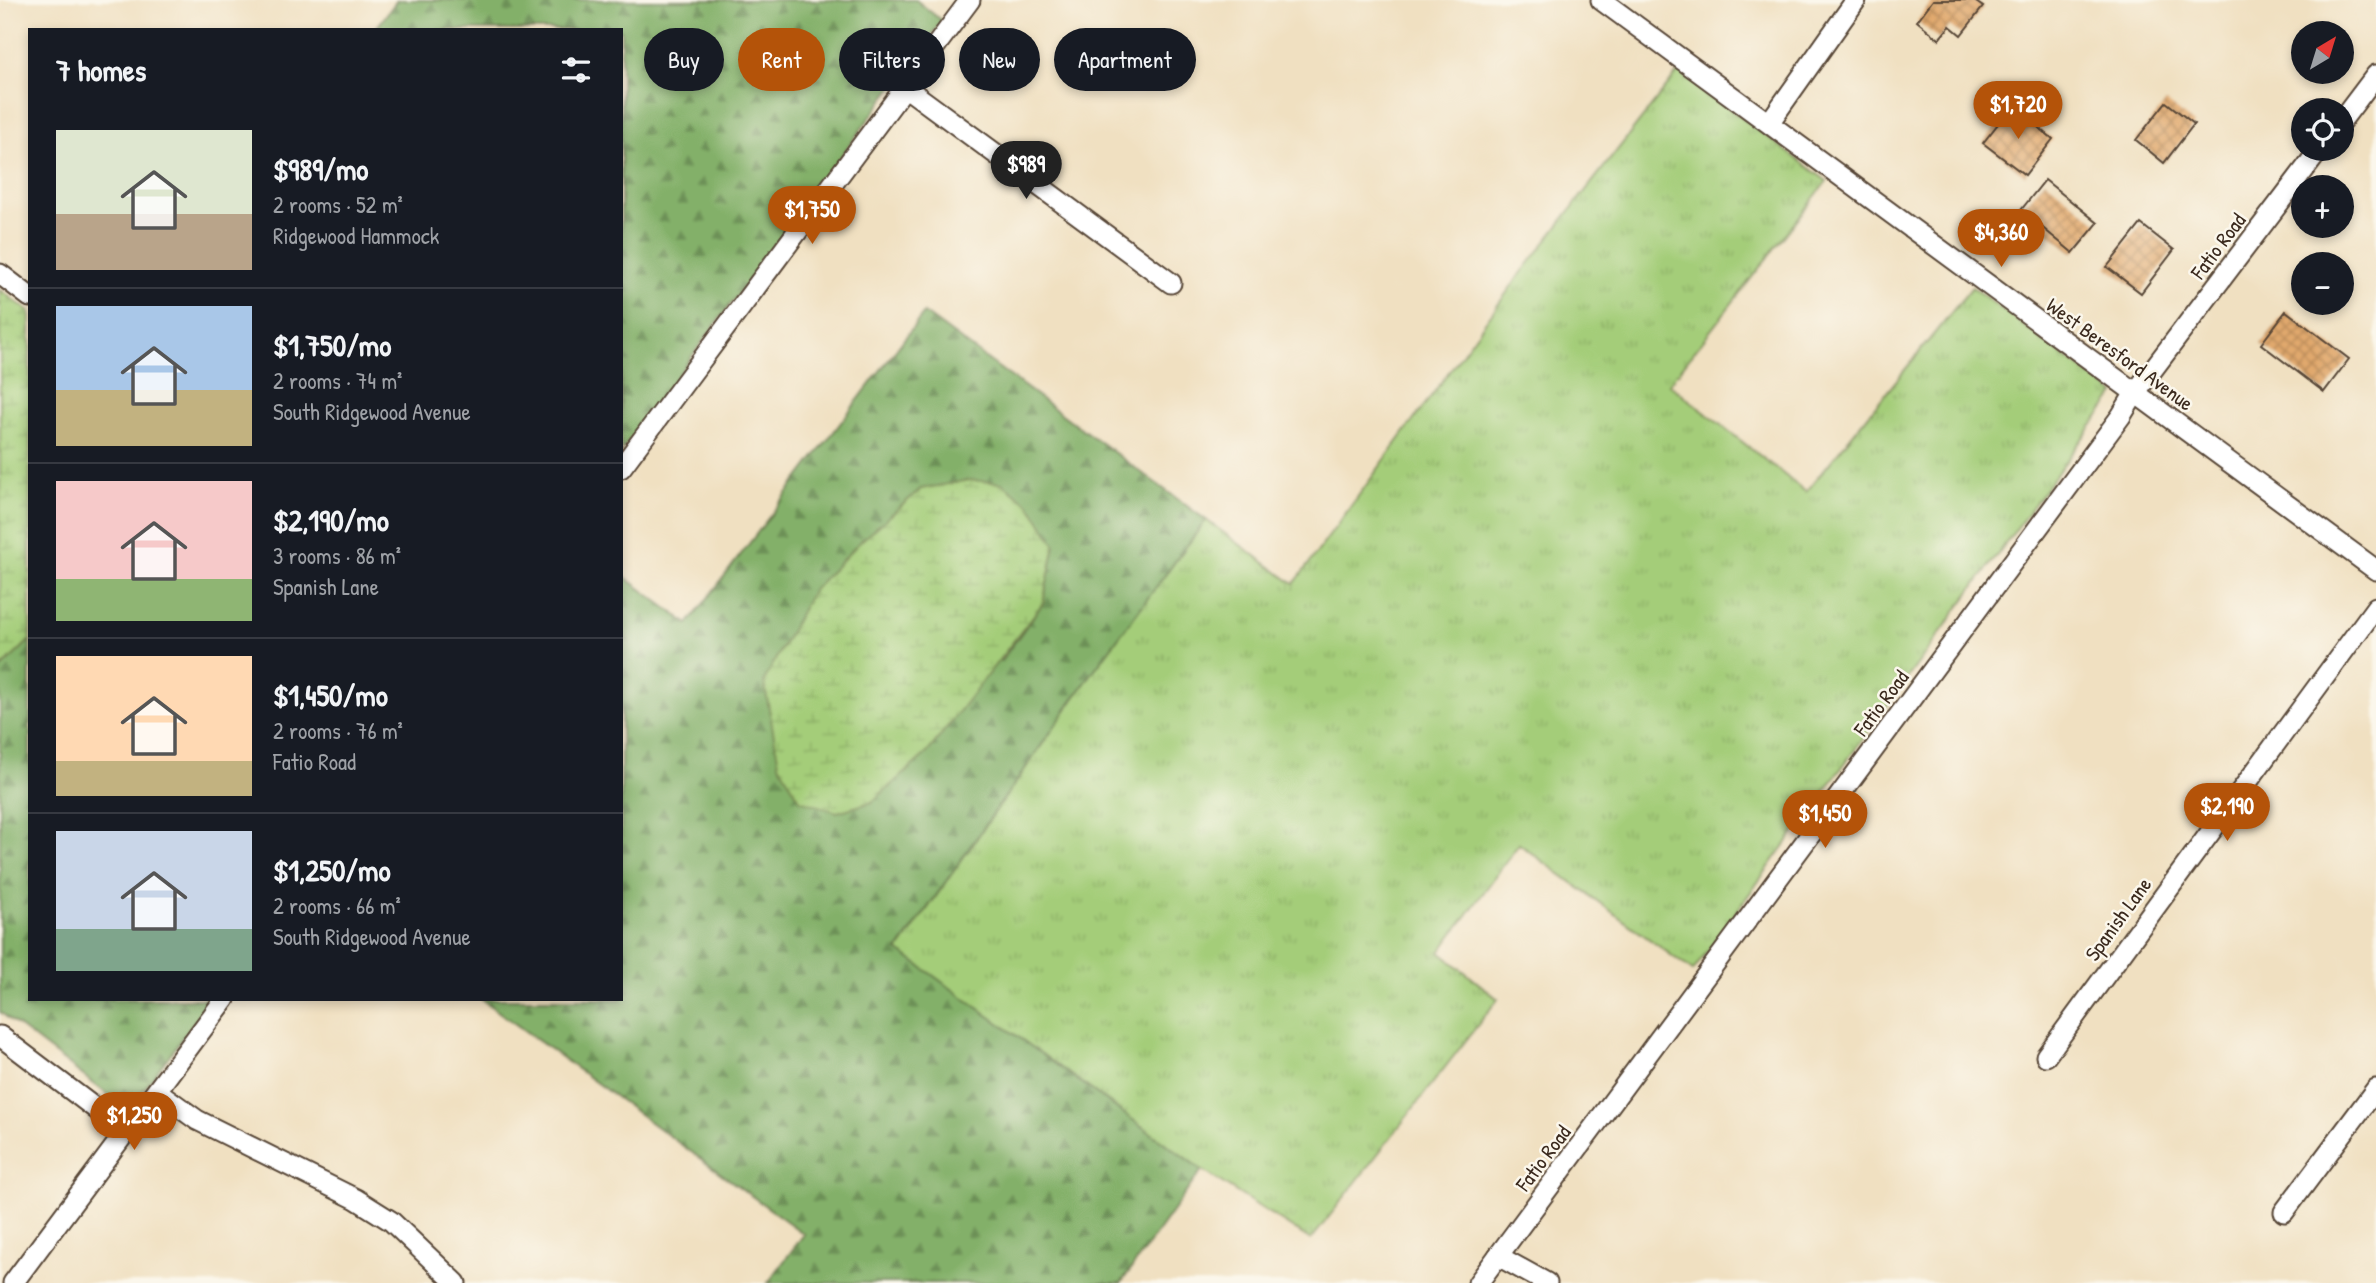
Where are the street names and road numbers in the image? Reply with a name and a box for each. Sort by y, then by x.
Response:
street label: Fatio Road [2183,207,2252,286]
street label: West Beresford Avenue [2041,291,2199,417]
street label: Fatio Road [1846,664,1915,743]
street label: Spanish Lane [2078,871,2158,967]
street label: Fatio Road [1508,1119,1577,1198]

